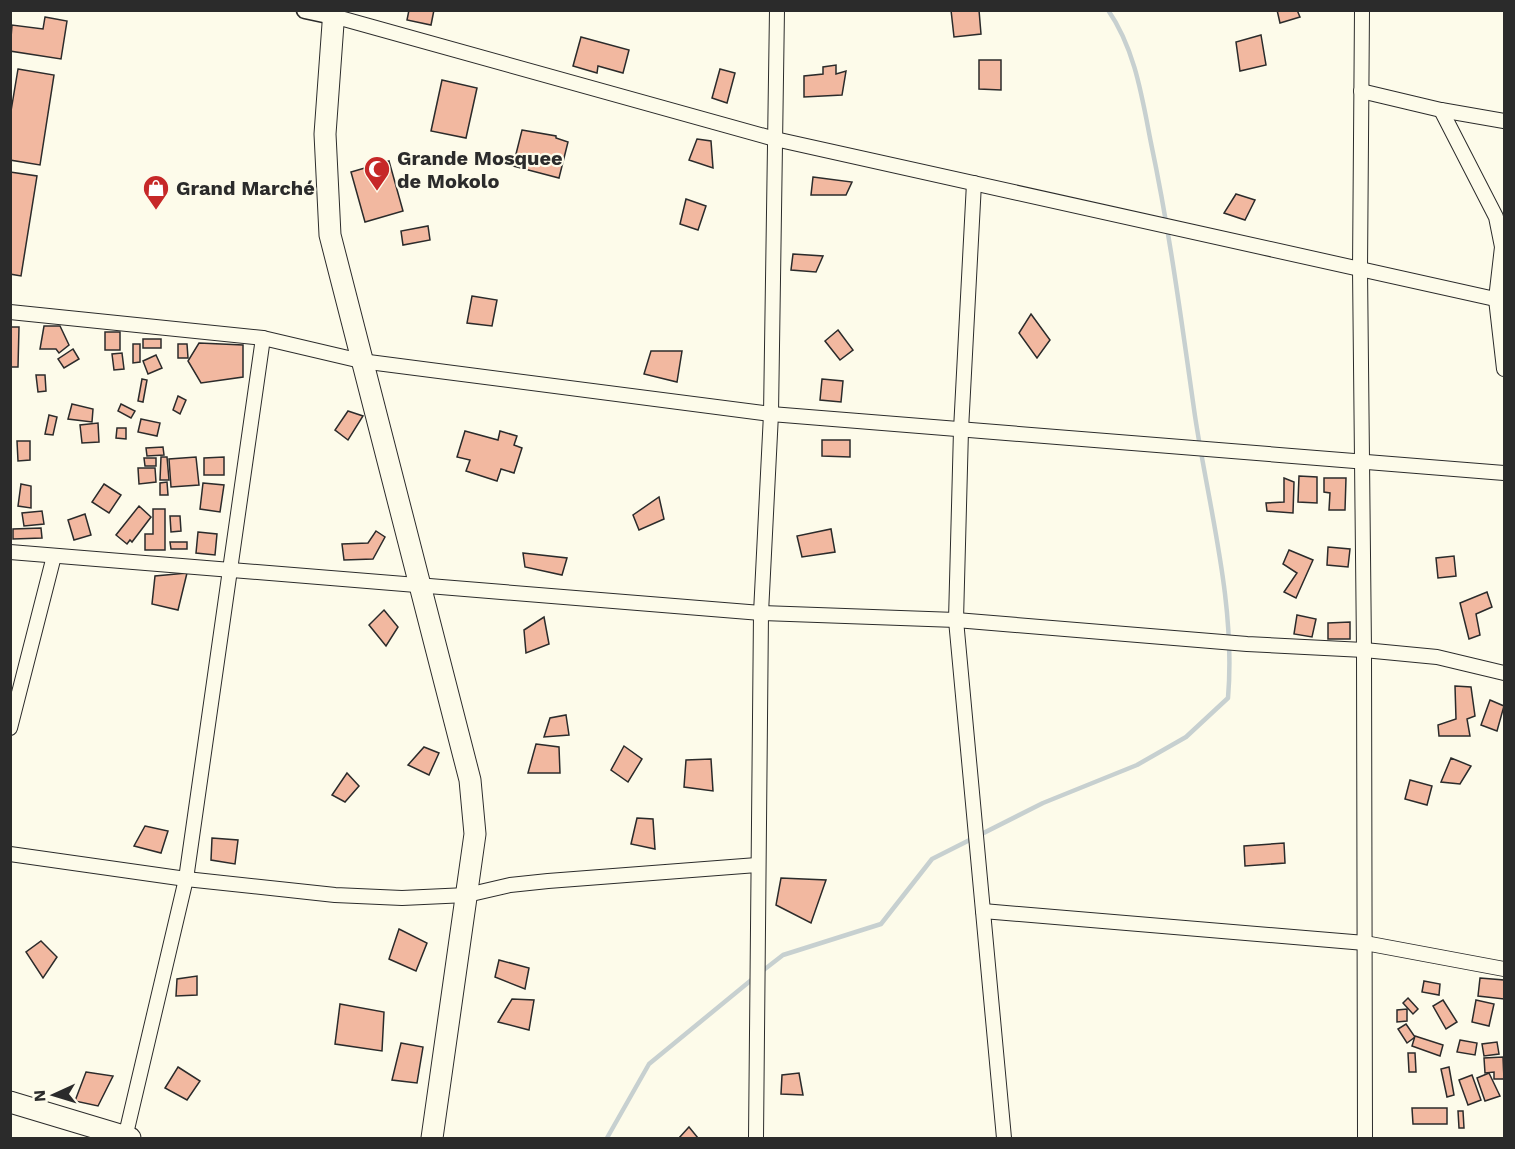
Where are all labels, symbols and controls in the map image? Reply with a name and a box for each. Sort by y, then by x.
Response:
place label: Grande Mosquee de Mokolo [397,146,563,193]
mosque icon: Grande Mosquee de Mokolo [362,154,392,192]
shop icon: Grand Marché [141,173,171,211]
place label: Grand Marché [176,176,315,200]
north arrow [24,1065,84,1125]
text: N [30,1089,49,1103]

